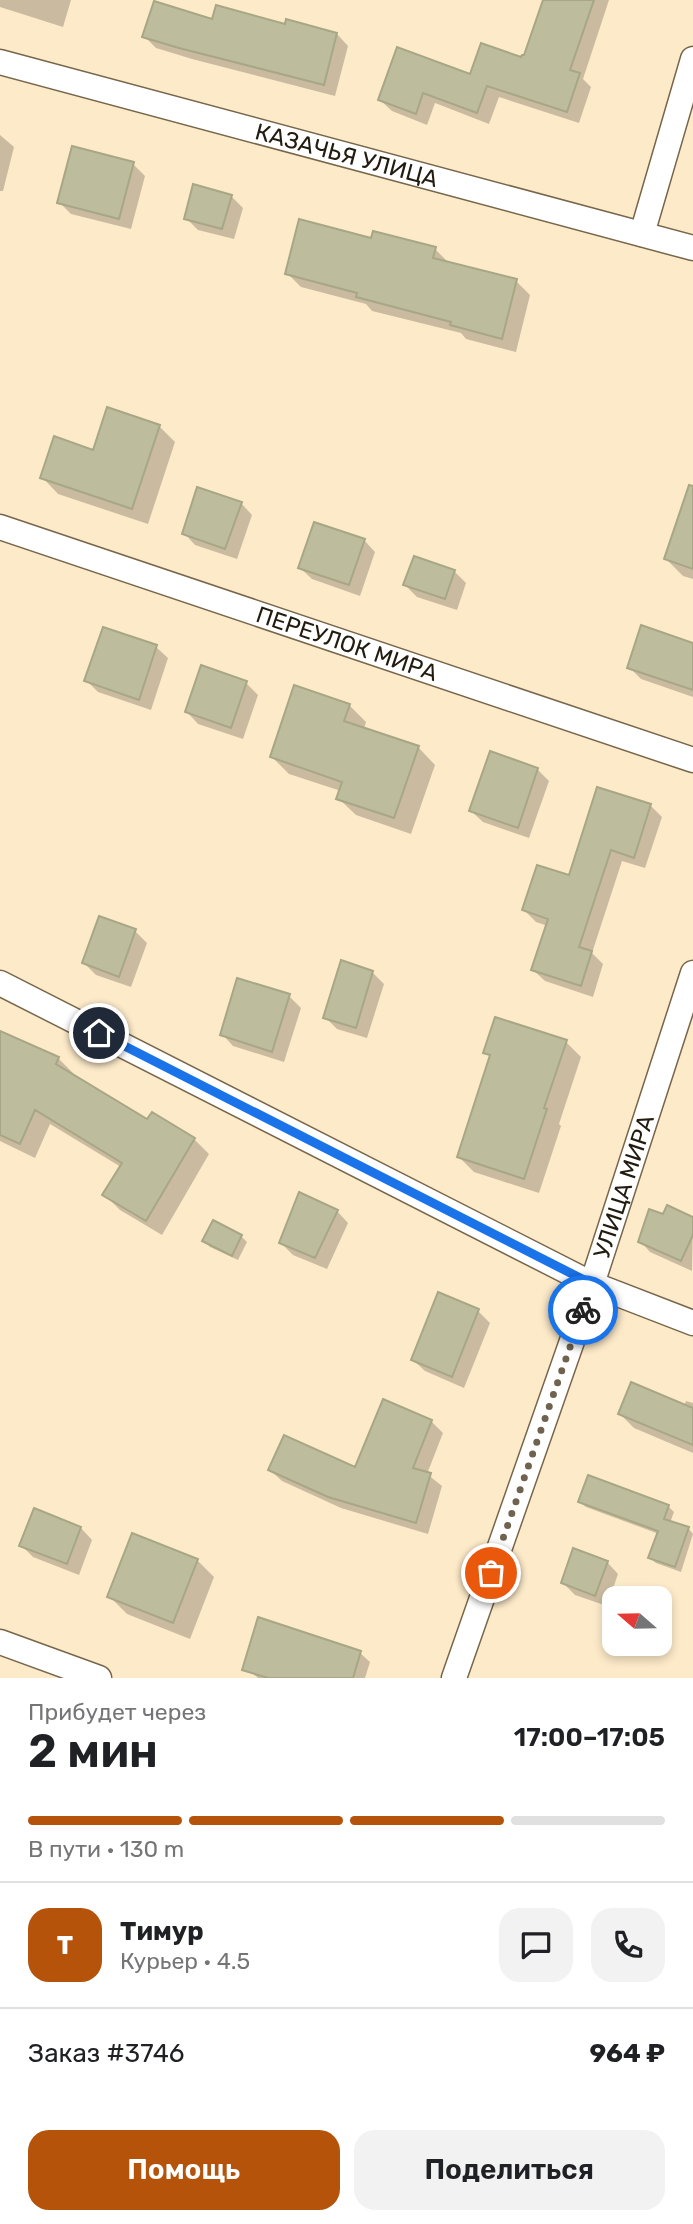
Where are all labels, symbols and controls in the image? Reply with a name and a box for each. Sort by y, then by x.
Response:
street label: КАЗАЧЬЯ УЛИЦА [252,117,441,193]
street label: ПЕРЕУЛОК МИРА [253,600,441,687]
pin [69,1003,129,1063]
icon: home [80,1014,118,1052]
street label: УЛИЦА МИРА [587,1111,660,1262]
courier [548,1275,618,1345]
icon: bike [564,1291,602,1329]
pin [461,1543,521,1603]
icon: bag [472,1554,510,1592]
north arrow [602,1586,672,1656]
map controls [602,1586,672,1656]
text: Прибудет через [28,1698,206,1726]
text: 17:00–17:05 [514,1722,665,1753]
text: 2 мин [28,1724,158,1779]
text: В пути · 130 m [28,1835,184,1863]
button: chat [499,1908,573,1982]
button: phone [591,1908,665,1982]
text: Тимур [120,1916,204,1947]
text: Т [57,1930,73,1961]
text: Курьер · 4.5 [120,1947,250,1975]
text: Заказ #3746 [28,2038,185,2069]
text: 964 ₽ [589,2038,665,2069]
button: Помощь [28,2130,340,2210]
button: Поделиться [354,2130,665,2210]

